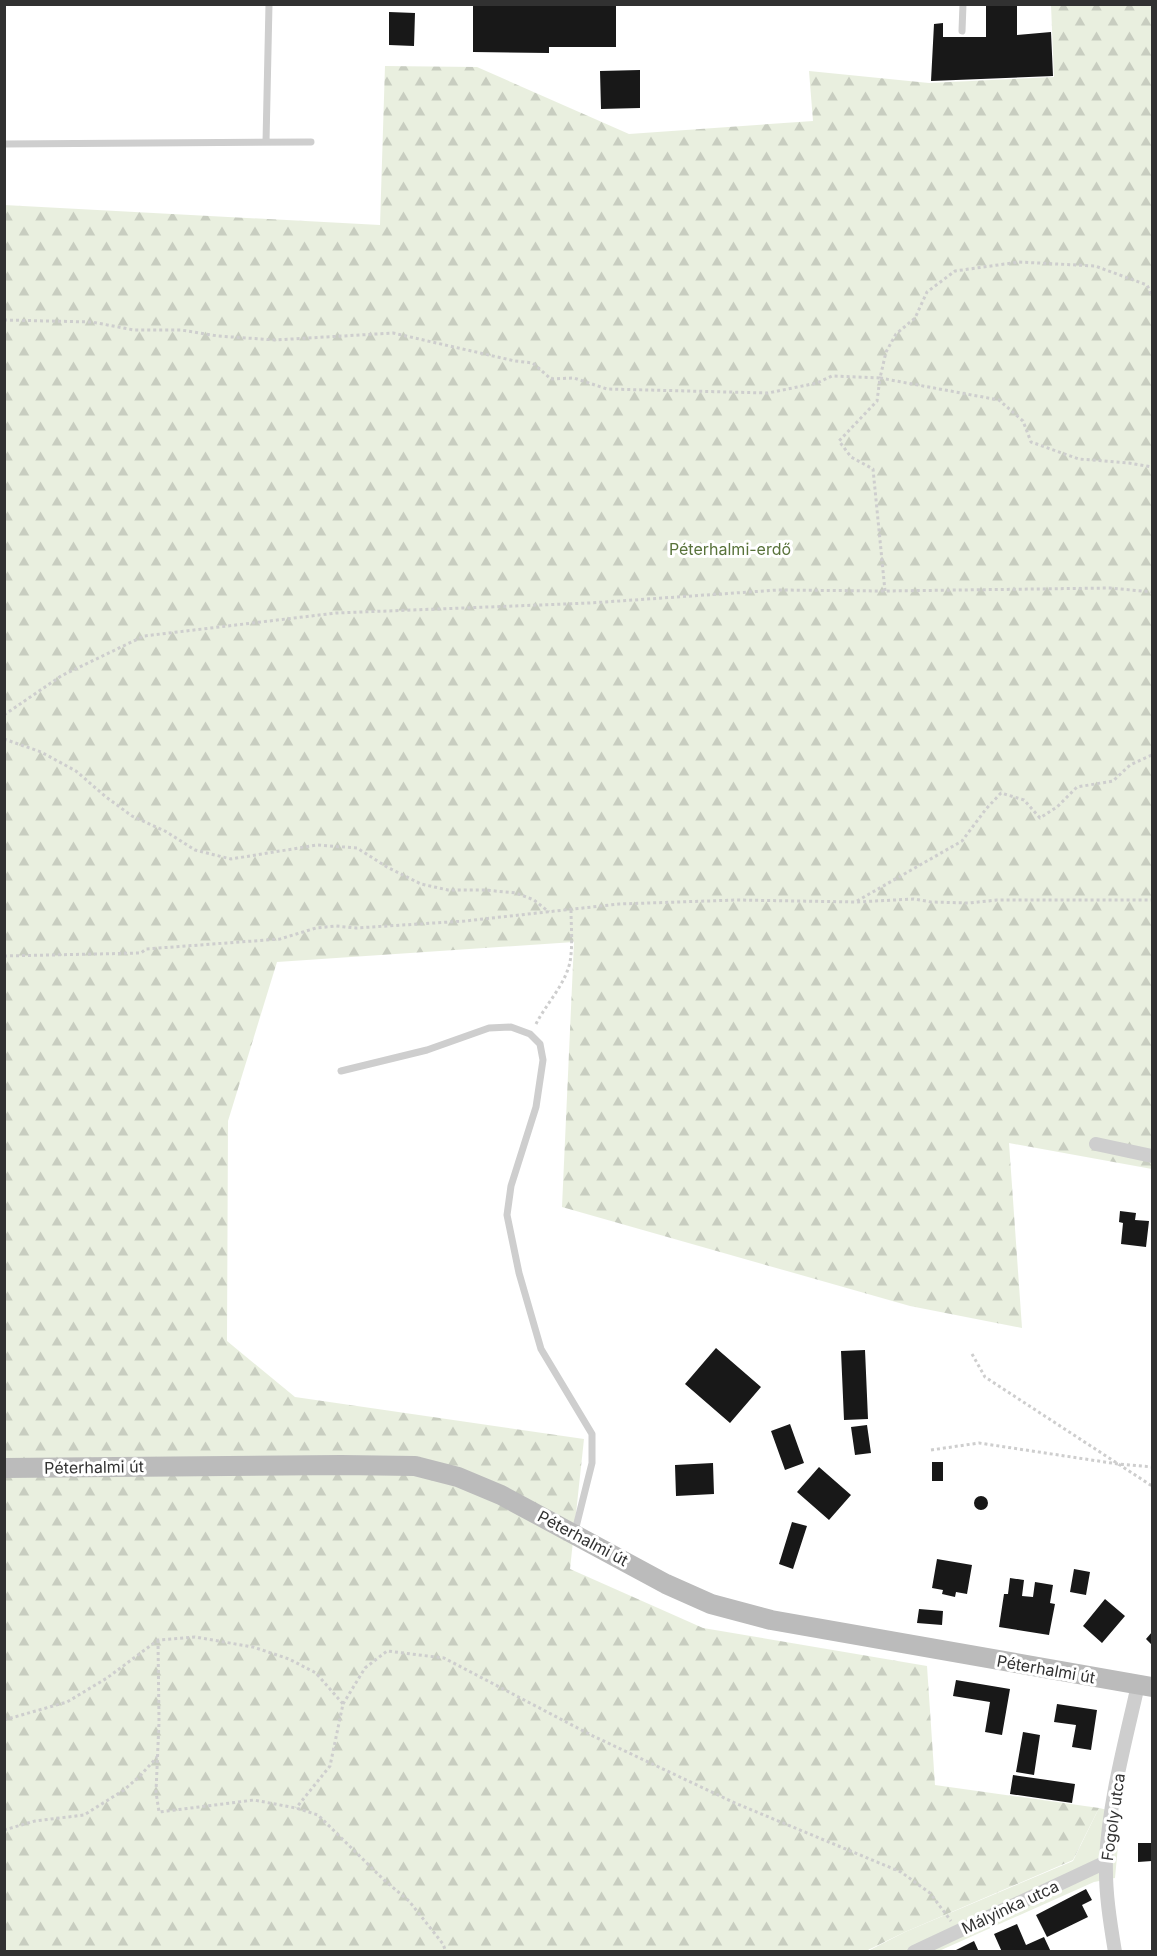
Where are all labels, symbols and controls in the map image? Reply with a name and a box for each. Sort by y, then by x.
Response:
park label: Péterhalmi-erdő [669,539,791,559]
street label: Péterhalmi út [44,1456,144,1478]
street label: Péterhalmi út [534,1506,632,1570]
street label: Péterhalmi út [995,1651,1097,1687]
street label: Fogoly utca [1097,1772,1129,1862]
street label: Mályinka utca [958,1876,1062,1938]

